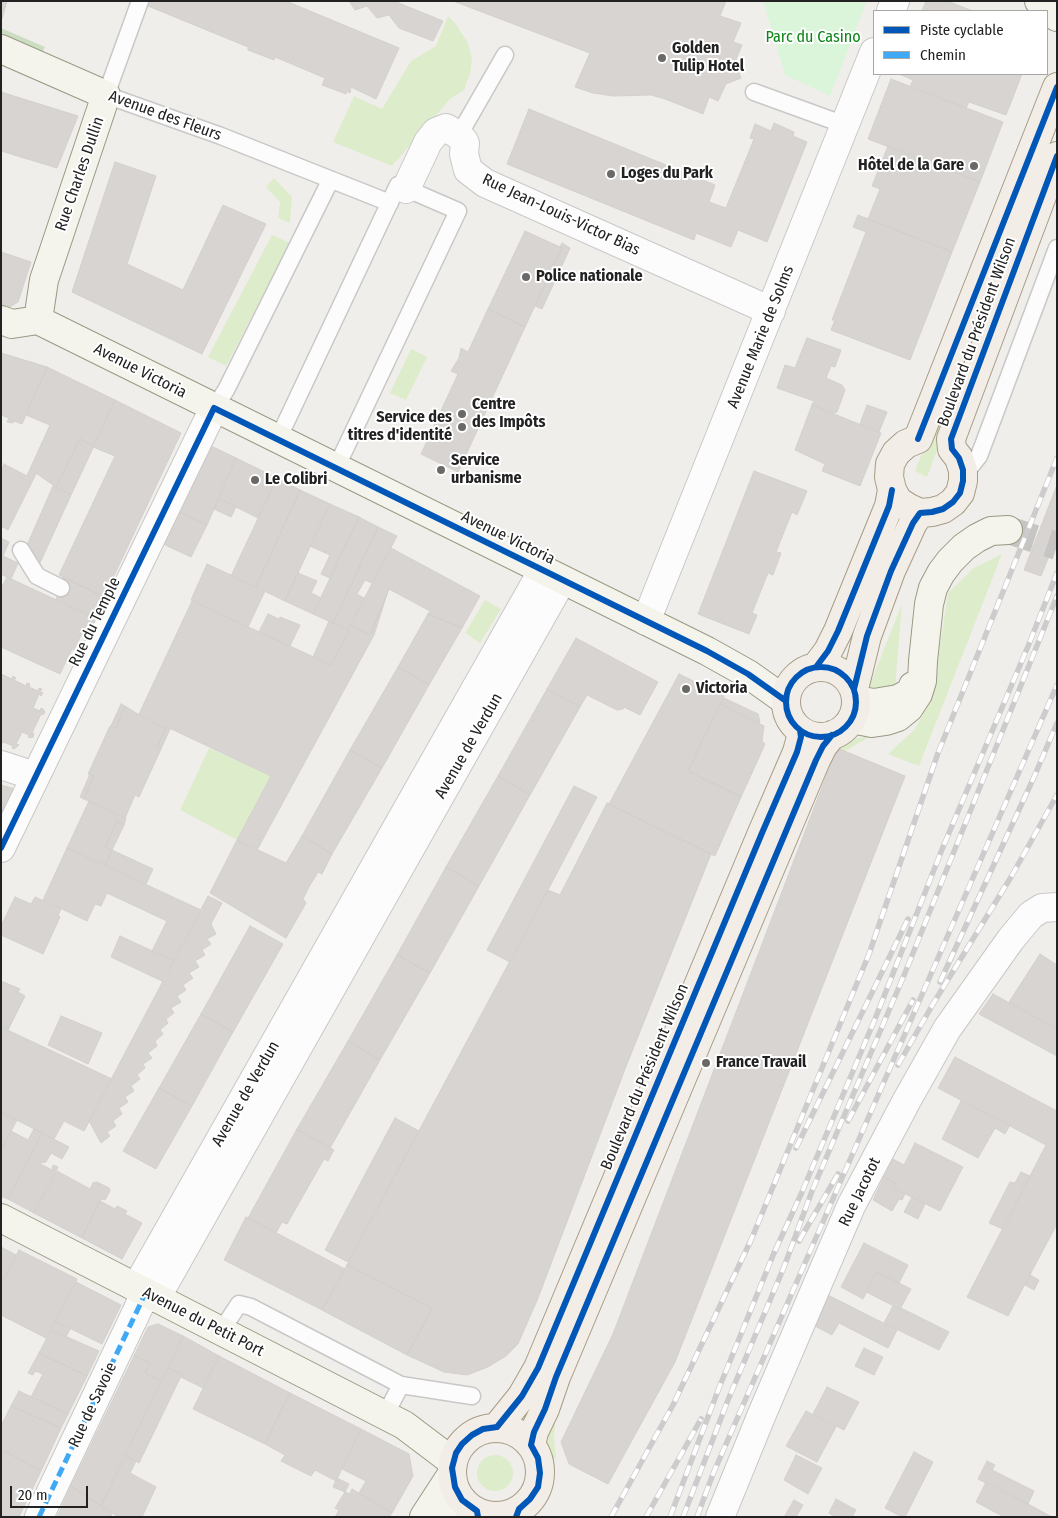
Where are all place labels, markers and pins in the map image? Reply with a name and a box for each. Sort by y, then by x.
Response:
place label: Golden Tulip Hotel [672,39,744,77]
marker: Golden Tulip Hotel [656,52,668,64]
place label: Hôtel de la Gare [858,156,964,176]
marker: Hôtel de la Gare [968,160,980,172]
place label: Loges du Park [621,164,713,184]
marker: Loges du Park [605,168,617,180]
place label: Police nationale [536,267,643,287]
marker: Police nationale [520,271,532,283]
place label: Centre des Impôts [472,395,546,433]
place label: Service des titres d'identité [348,408,452,446]
marker: Centre des Impôts [456,408,468,420]
marker: Service des titres d'identité [456,421,468,433]
place label: Service urbanisme [451,451,522,489]
marker: Service urbanisme [435,464,447,476]
place label: Le Colibri [265,470,327,490]
marker: Le Colibri [249,474,261,486]
place label: Victoria [696,679,747,699]
marker: Victoria [680,683,692,695]
place label: France Travail [716,1053,806,1073]
marker: France Travail [700,1057,712,1069]

